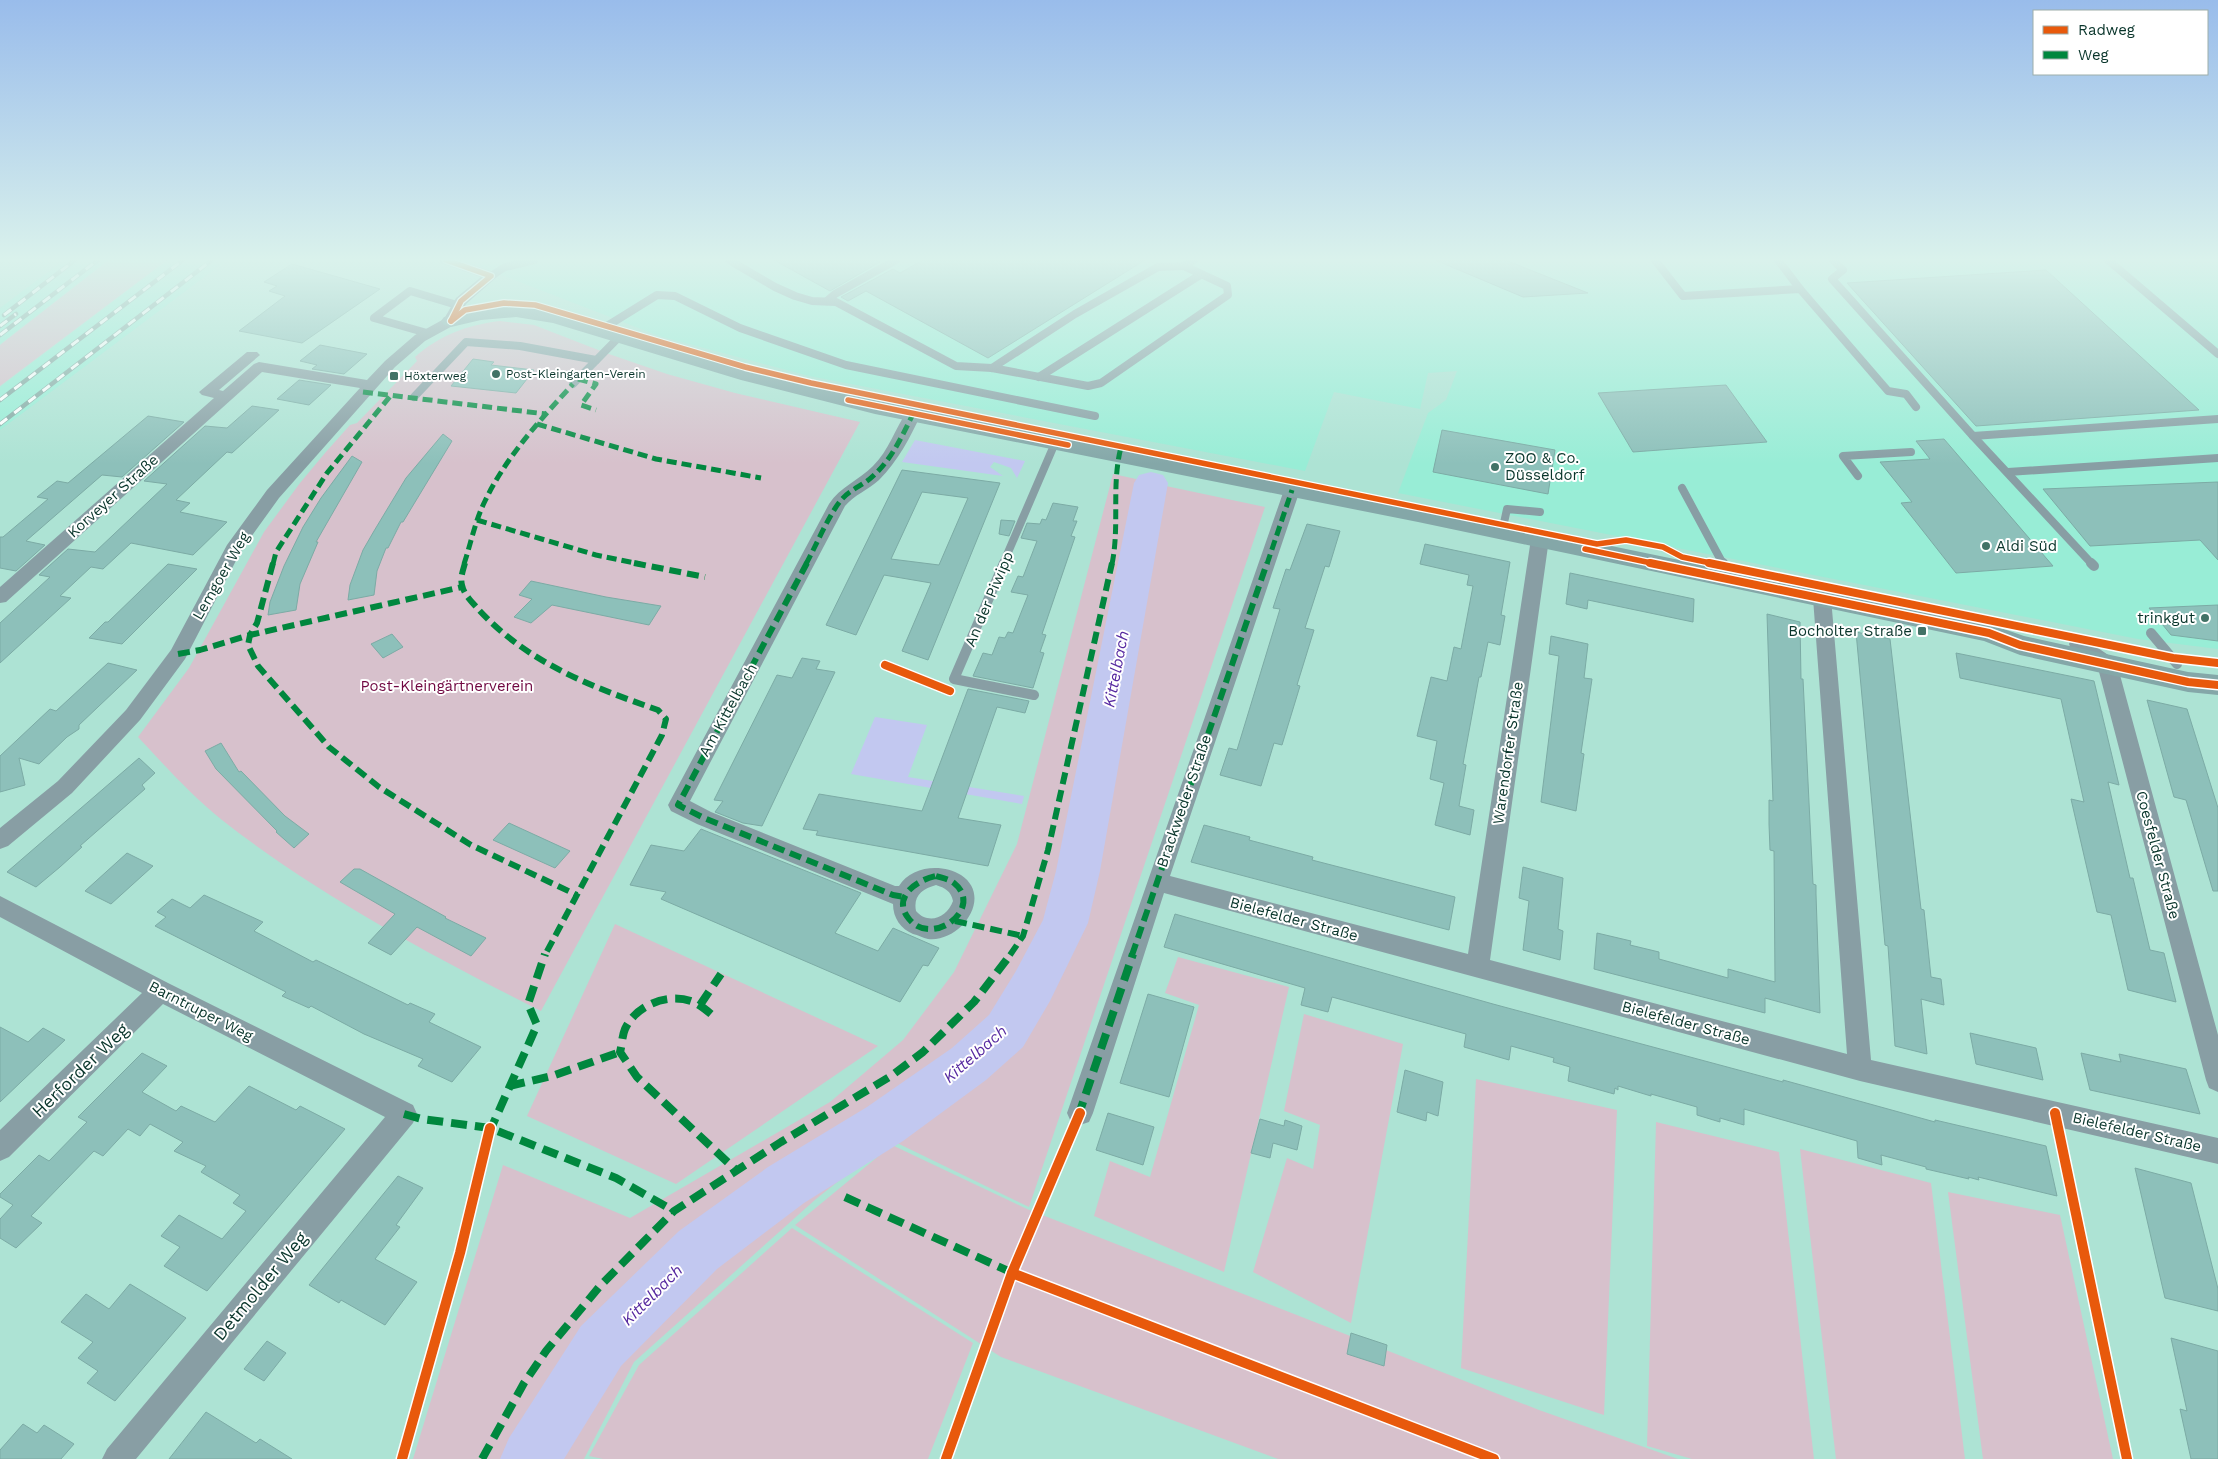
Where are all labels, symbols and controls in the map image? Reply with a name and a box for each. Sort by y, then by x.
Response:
legend [2033,10,2208,75]
text: Radweg [2078,21,2135,39]
text: Weg [2078,46,2109,64]
place label: Post-Kleingarten-Verein [506,367,646,381]
marker: Post-Kleingarten-Verein [490,368,502,380]
place label: Höxterweg [404,369,467,383]
marker: Höxterweg [388,370,400,382]
place label: ZOO & Co. Düsseldorf [1505,449,1585,484]
street label: Korveyer Straße [64,451,162,541]
marker: ZOO & Co. Düsseldorf [1489,461,1501,473]
street label: Lemgoer Weg [189,529,253,623]
place label: Aldi Süd [1996,537,2057,555]
marker: Aldi Süd [1980,540,1992,552]
street label: An der Piwipp [961,549,1017,649]
place label: trinkgut [2137,609,2196,627]
marker: trinkgut [2199,612,2211,624]
place label: Bocholter Straße [1788,622,1912,640]
marker: Bocholter Straße [1916,625,1928,637]
water label: Kittelbach [1099,629,1133,709]
street label: Am Kittelbach [695,660,761,760]
park label: Post-Kleingärtnerverein [361,677,533,695]
street label: Warendorfer Straße [1489,680,1527,826]
street label: Brackweder Straße [1153,732,1215,870]
street label: Coesfelder Straße [2132,789,2184,921]
street label: Bielefelder Straße [1228,893,1360,945]
street label: Barntruper Weg [146,977,256,1045]
street label: Bielefelder Straße [1620,997,1752,1049]
street label: Herforder Weg [27,1018,133,1121]
water label: Kittelbach [939,1021,1011,1087]
street label: Bielefelder Straße [2071,1108,2203,1156]
street label: Detmolder Weg [209,1227,312,1344]
water label: Kittelbach [618,1261,686,1329]

